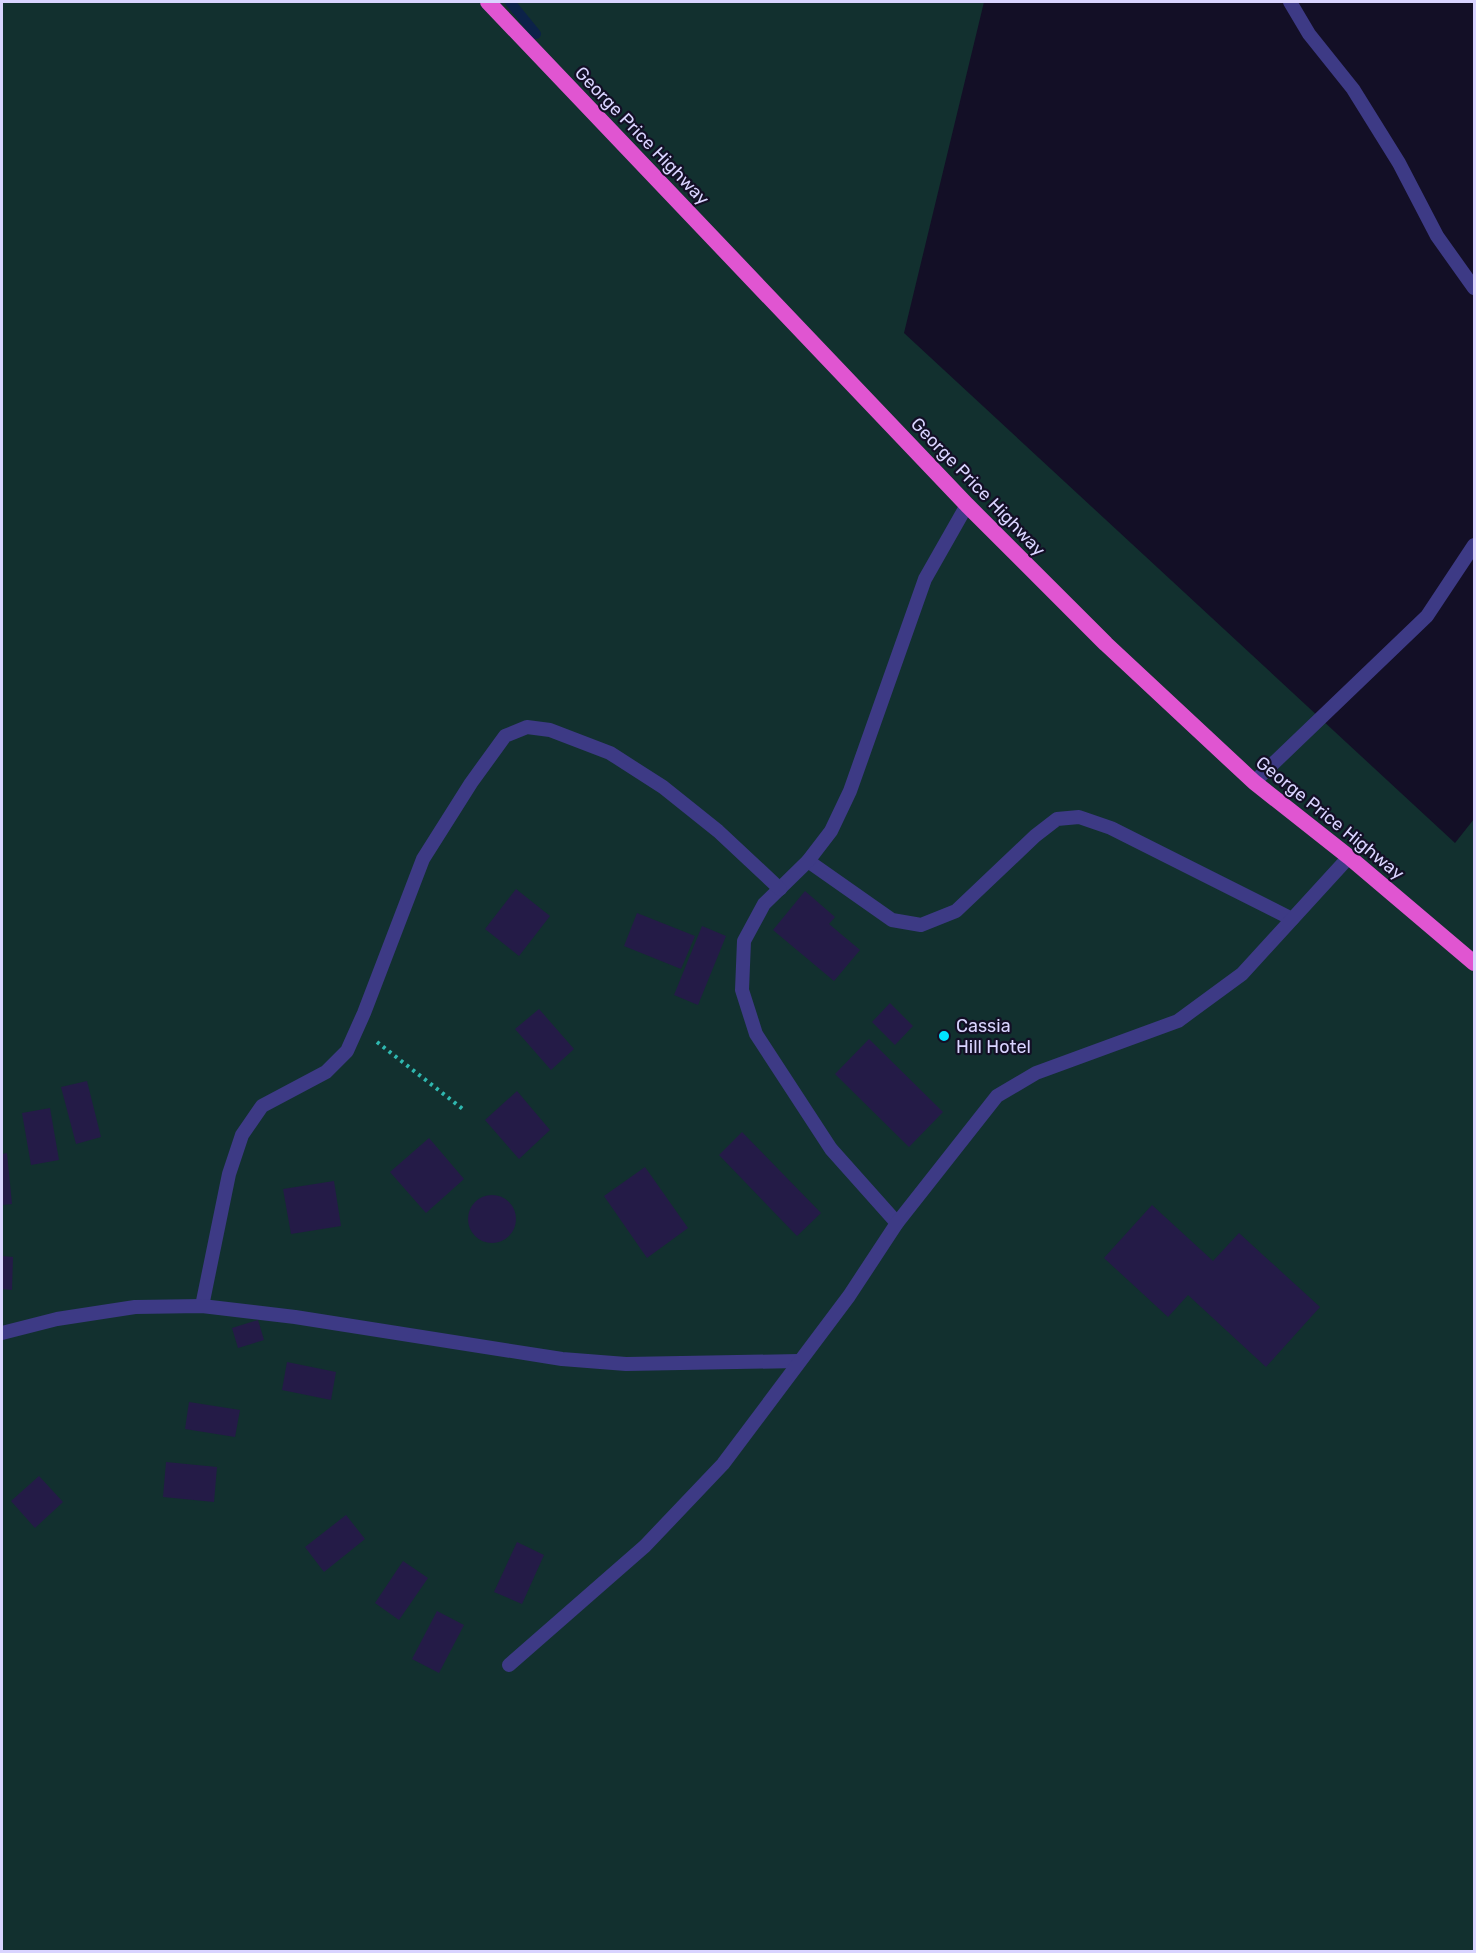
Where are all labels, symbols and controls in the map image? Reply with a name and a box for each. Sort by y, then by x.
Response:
street label: George Price Highway [570,62,714,210]
street label: George Price Highway [906,413,1050,561]
street label: George Price Highway [1251,751,1409,885]
place label: Cassia Hill Hotel [956,1015,1031,1058]
marker: Cassia Hill Hotel [937,1029,951,1043]

